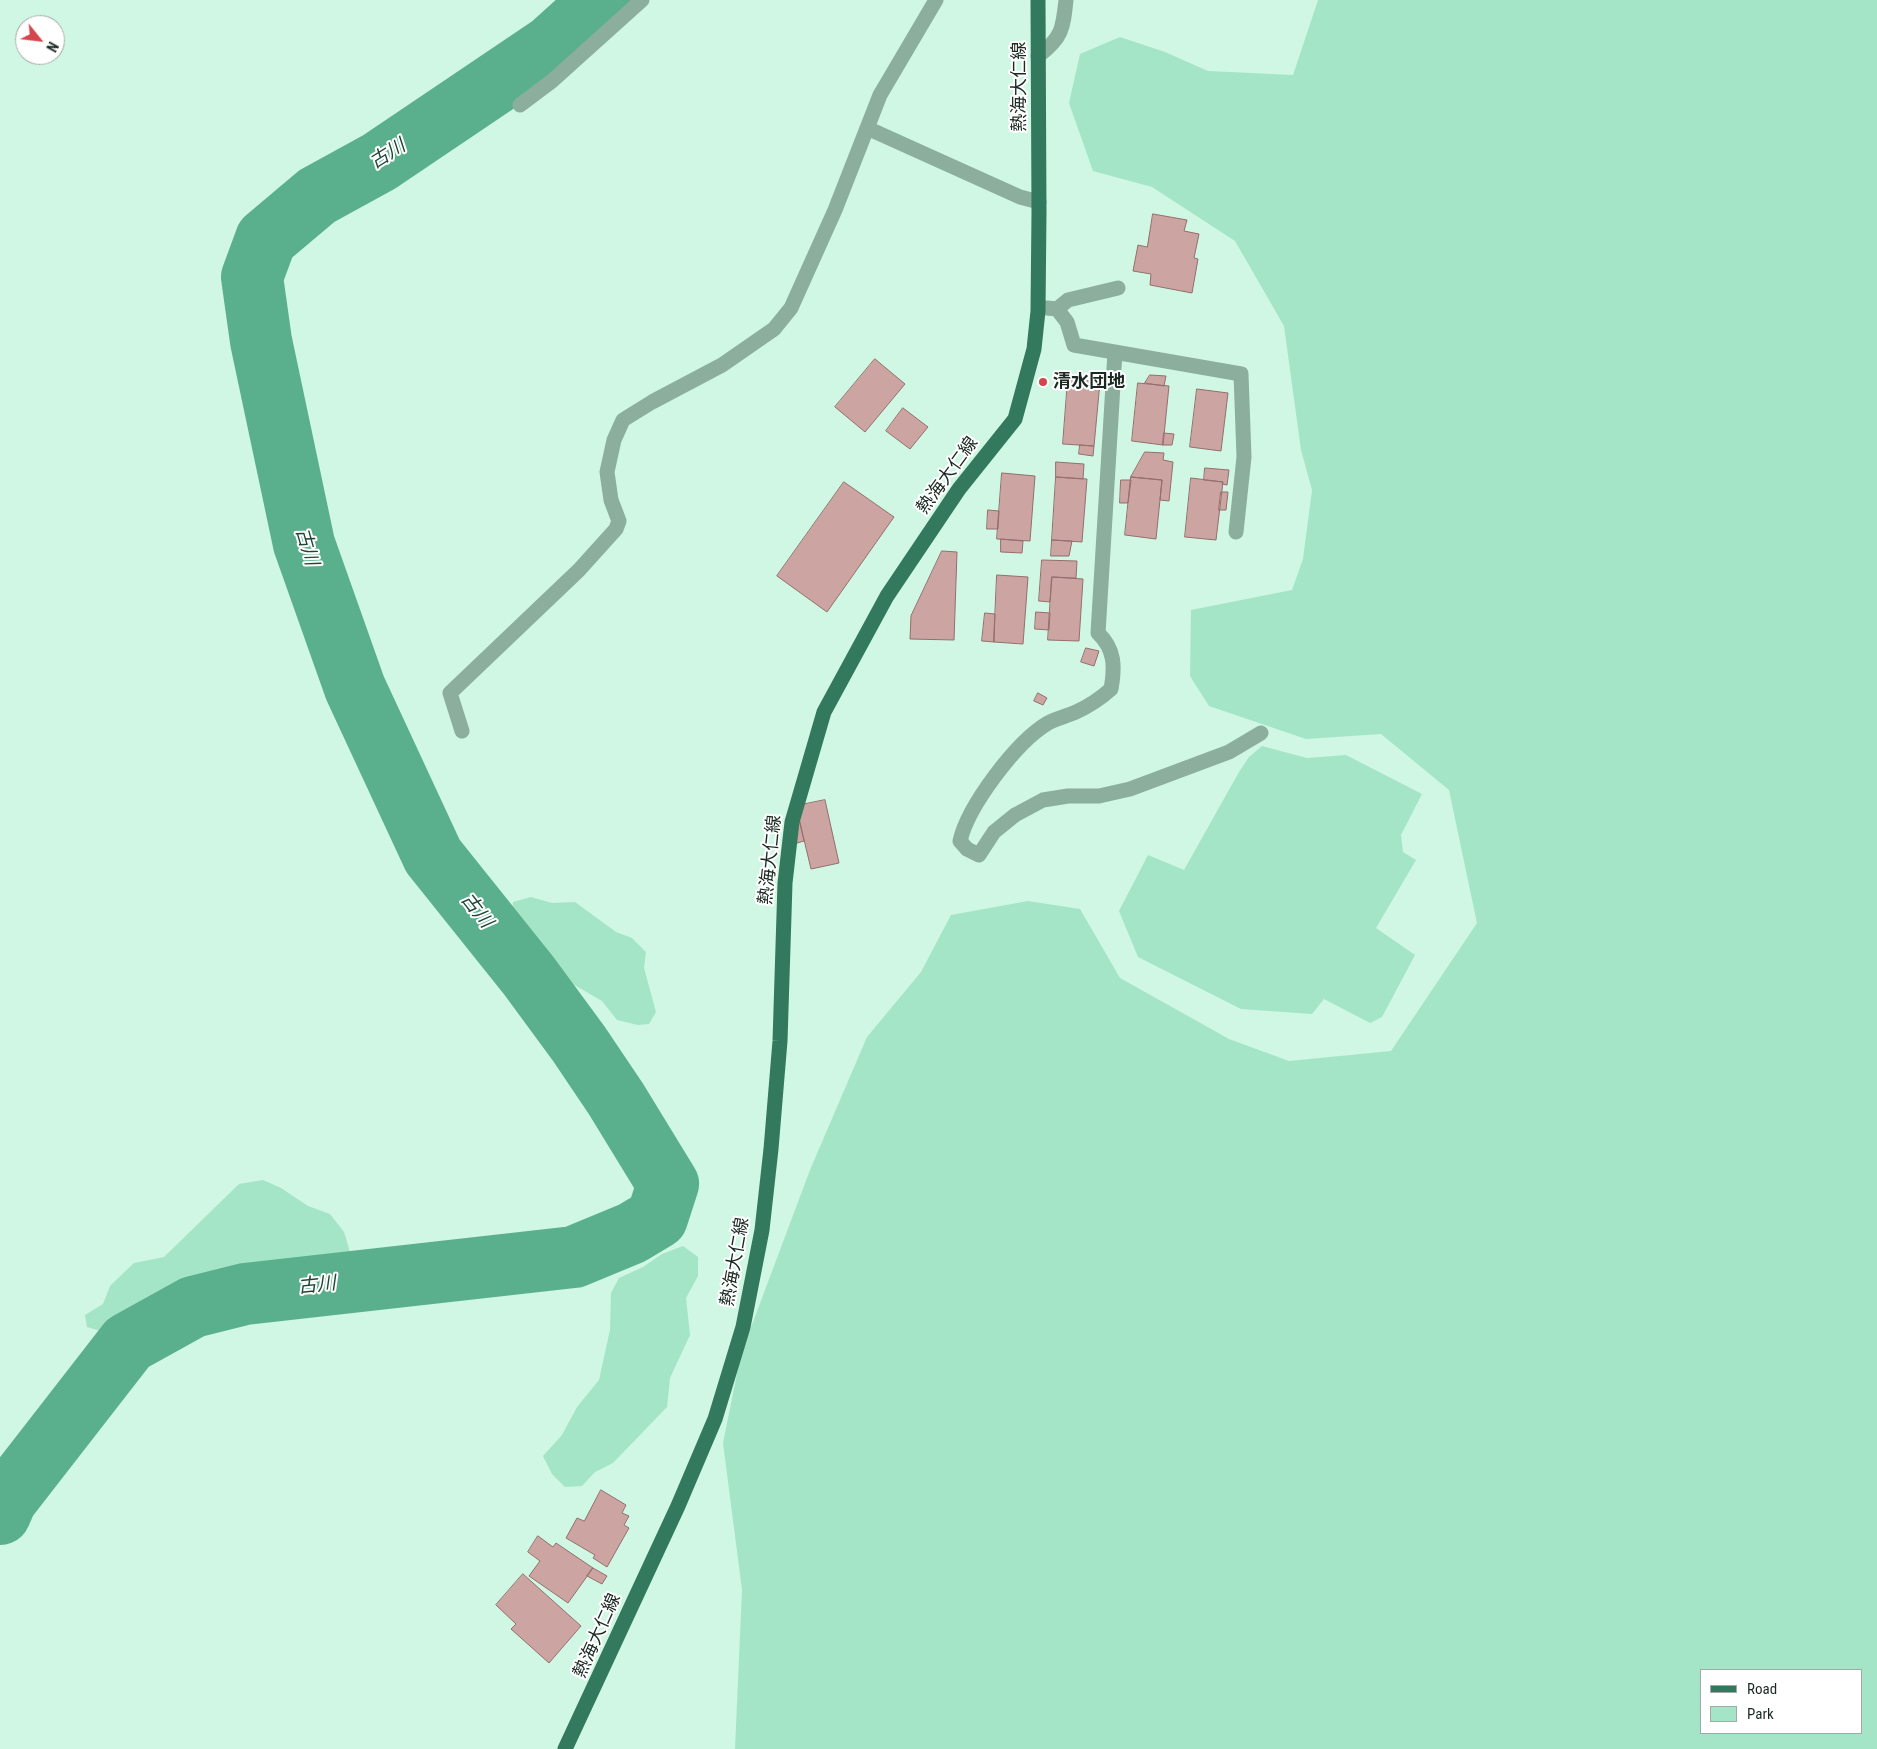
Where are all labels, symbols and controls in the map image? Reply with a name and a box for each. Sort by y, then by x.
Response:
north arrow [15,15,65,65]
text: N [43,39,61,54]
street label: 熱海大仁線 [1009,42,1031,132]
water label: 古川 [366,135,410,175]
place label: 清水団地 [1053,371,1125,393]
marker: 清水団地 [1037,376,1049,388]
street label: 熱海大仁線 [913,433,983,519]
water label: 古川 [290,526,322,568]
street label: 熱海大仁線 [756,814,786,906]
water label: 古川 [455,889,497,933]
street label: 熱海大仁線 [718,1216,754,1308]
water label: 古川 [297,1273,337,1299]
street label: 熱海大仁線 [570,1590,626,1682]
legend [1700,1669,1862,1734]
text: Road [1747,1680,1777,1698]
text: Park [1747,1705,1774,1723]

